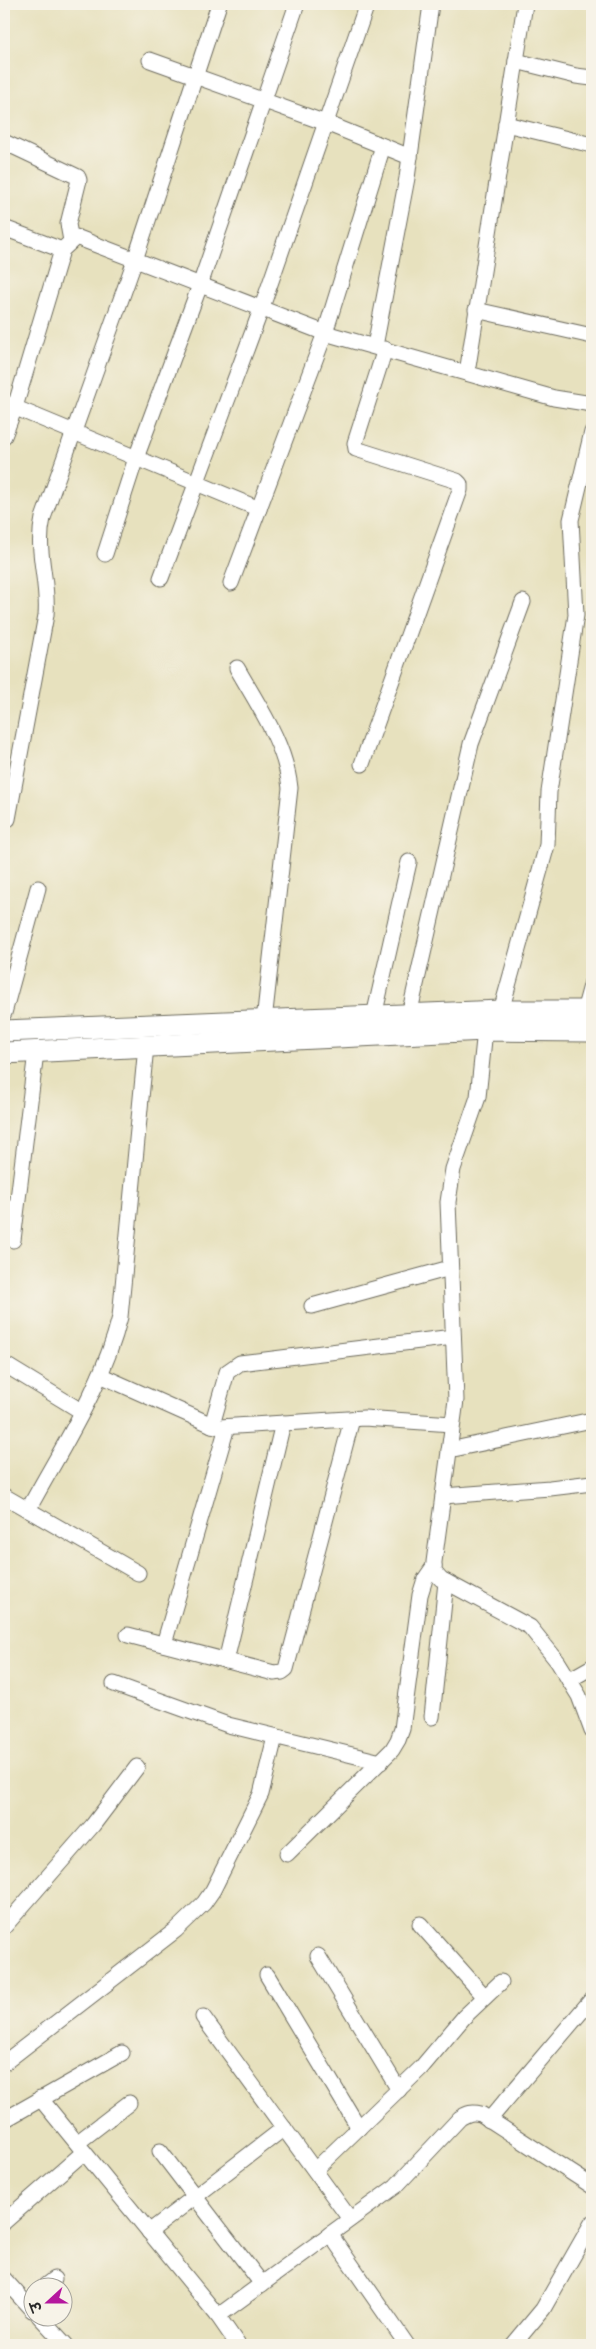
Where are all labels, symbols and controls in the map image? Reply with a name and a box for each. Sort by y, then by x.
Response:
north arrow [22,2276,72,2326]
text: उ [28,2297,49,2315]

